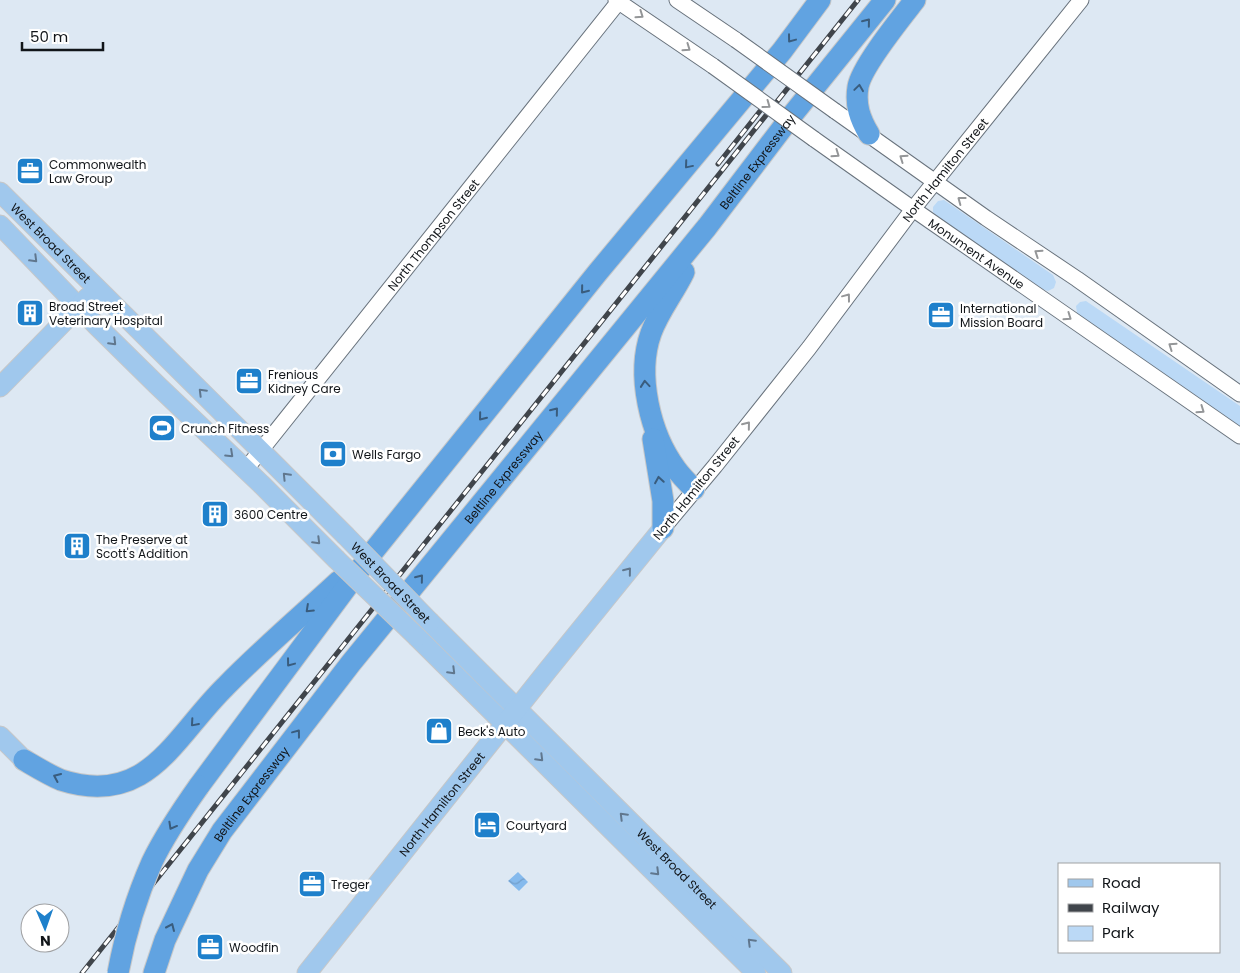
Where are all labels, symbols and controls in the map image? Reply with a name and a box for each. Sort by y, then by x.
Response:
one-way arrow [634,9,644,18]
one-way arrow [862,18,871,27]
scale bar [22,20,104,52]
text: 50 m [30,26,68,47]
one-way arrow [788,33,796,42]
one-way arrow [681,42,690,51]
one-way arrow [853,84,864,92]
one-way arrow [761,99,771,108]
street label: Beltline Expressway [715,110,799,213]
street label: North Hamilton Street [898,114,992,225]
one-way arrow [830,148,840,157]
one-way arrow [899,155,908,164]
office icon: Commonwealth Law Group [15,156,45,186]
place label: Commonwealth Law Group [49,156,146,187]
one-way arrow [684,159,693,168]
street label: North Thompson Street [383,175,483,294]
one-way arrow [958,197,967,205]
street label: West Broad Street [7,199,95,287]
street label: Monument Avenue [925,214,1028,293]
one-way arrow [1035,250,1044,259]
one-way arrow [29,253,38,262]
one-way arrow [582,284,590,293]
one-way arrow [841,293,850,303]
building icon: Broad Street Veterinary Hospital [15,298,45,328]
place label: Broad Street Veterinary Hospital [49,298,163,329]
office icon: International Mission Board [926,300,956,330]
place label: International Mission Board [960,300,1043,331]
one-way arrow [1062,311,1072,320]
one-way arrow [107,336,116,345]
one-way arrow [1168,343,1178,352]
office icon: Frenious Kidney Care [234,366,264,396]
place label: Frenious Kidney Care [268,366,341,397]
one-way arrow [640,380,651,388]
one-way arrow [199,389,208,398]
one-way arrow [1196,404,1205,413]
one-way arrow [550,408,558,417]
one-way arrow [479,411,488,420]
sports icon: Crunch Fitness [147,413,177,443]
place label: Crunch Fitness [181,420,269,437]
one-way arrow [742,422,750,431]
street label: Beltline Expressway [460,427,546,527]
street label: North Hamilton Street [649,433,743,543]
bank icon: Wells Fargo [318,439,348,469]
place label: Wells Fargo [352,446,421,463]
one-way arrow [224,448,233,457]
one-way arrow [283,472,292,481]
one-way arrow [655,475,665,484]
building icon: 3600 Centre [200,499,230,529]
place label: 3600 Centre [234,506,308,523]
building icon: The Preserve at Scott's Addition [62,531,92,561]
place label: The Preserve at Scott's Addition [96,531,188,562]
one-way arrow [312,535,321,544]
street label: West Broad Street [348,538,435,626]
one-way arrow [623,568,631,577]
one-way arrow [414,575,422,584]
one-way arrow [306,603,315,612]
one-way arrow [288,657,296,666]
one-way arrow [446,665,455,674]
shop icon: Beck's Auto [424,716,454,746]
one-way arrow [190,717,199,726]
place label: Beck's Auto [458,723,526,740]
one-way arrow [292,730,300,739]
street label: Beltline Expressway [209,742,293,845]
street label: North Hamilton Street [395,748,488,860]
one-way arrow [535,752,544,761]
one-way arrow [53,772,62,783]
hotel icon: Courtyard [472,810,502,840]
one-way arrow [620,813,629,822]
place label: Courtyard [506,817,567,834]
one-way arrow [169,821,179,830]
street label: West Broad Street [633,825,721,912]
legend [1058,863,1220,953]
one-way arrow [650,867,659,876]
office icon: Treger [297,869,327,899]
text: Road [1102,872,1141,893]
place label: Treger [331,876,370,893]
text: Railway [1102,897,1160,918]
north arrow [20,903,70,953]
text: Park [1102,922,1134,943]
one-way arrow [165,923,176,932]
text: N [40,931,51,951]
office icon: Woodfin [195,932,225,962]
place label: Woodfin [229,939,279,956]
one-way arrow [748,939,757,948]

